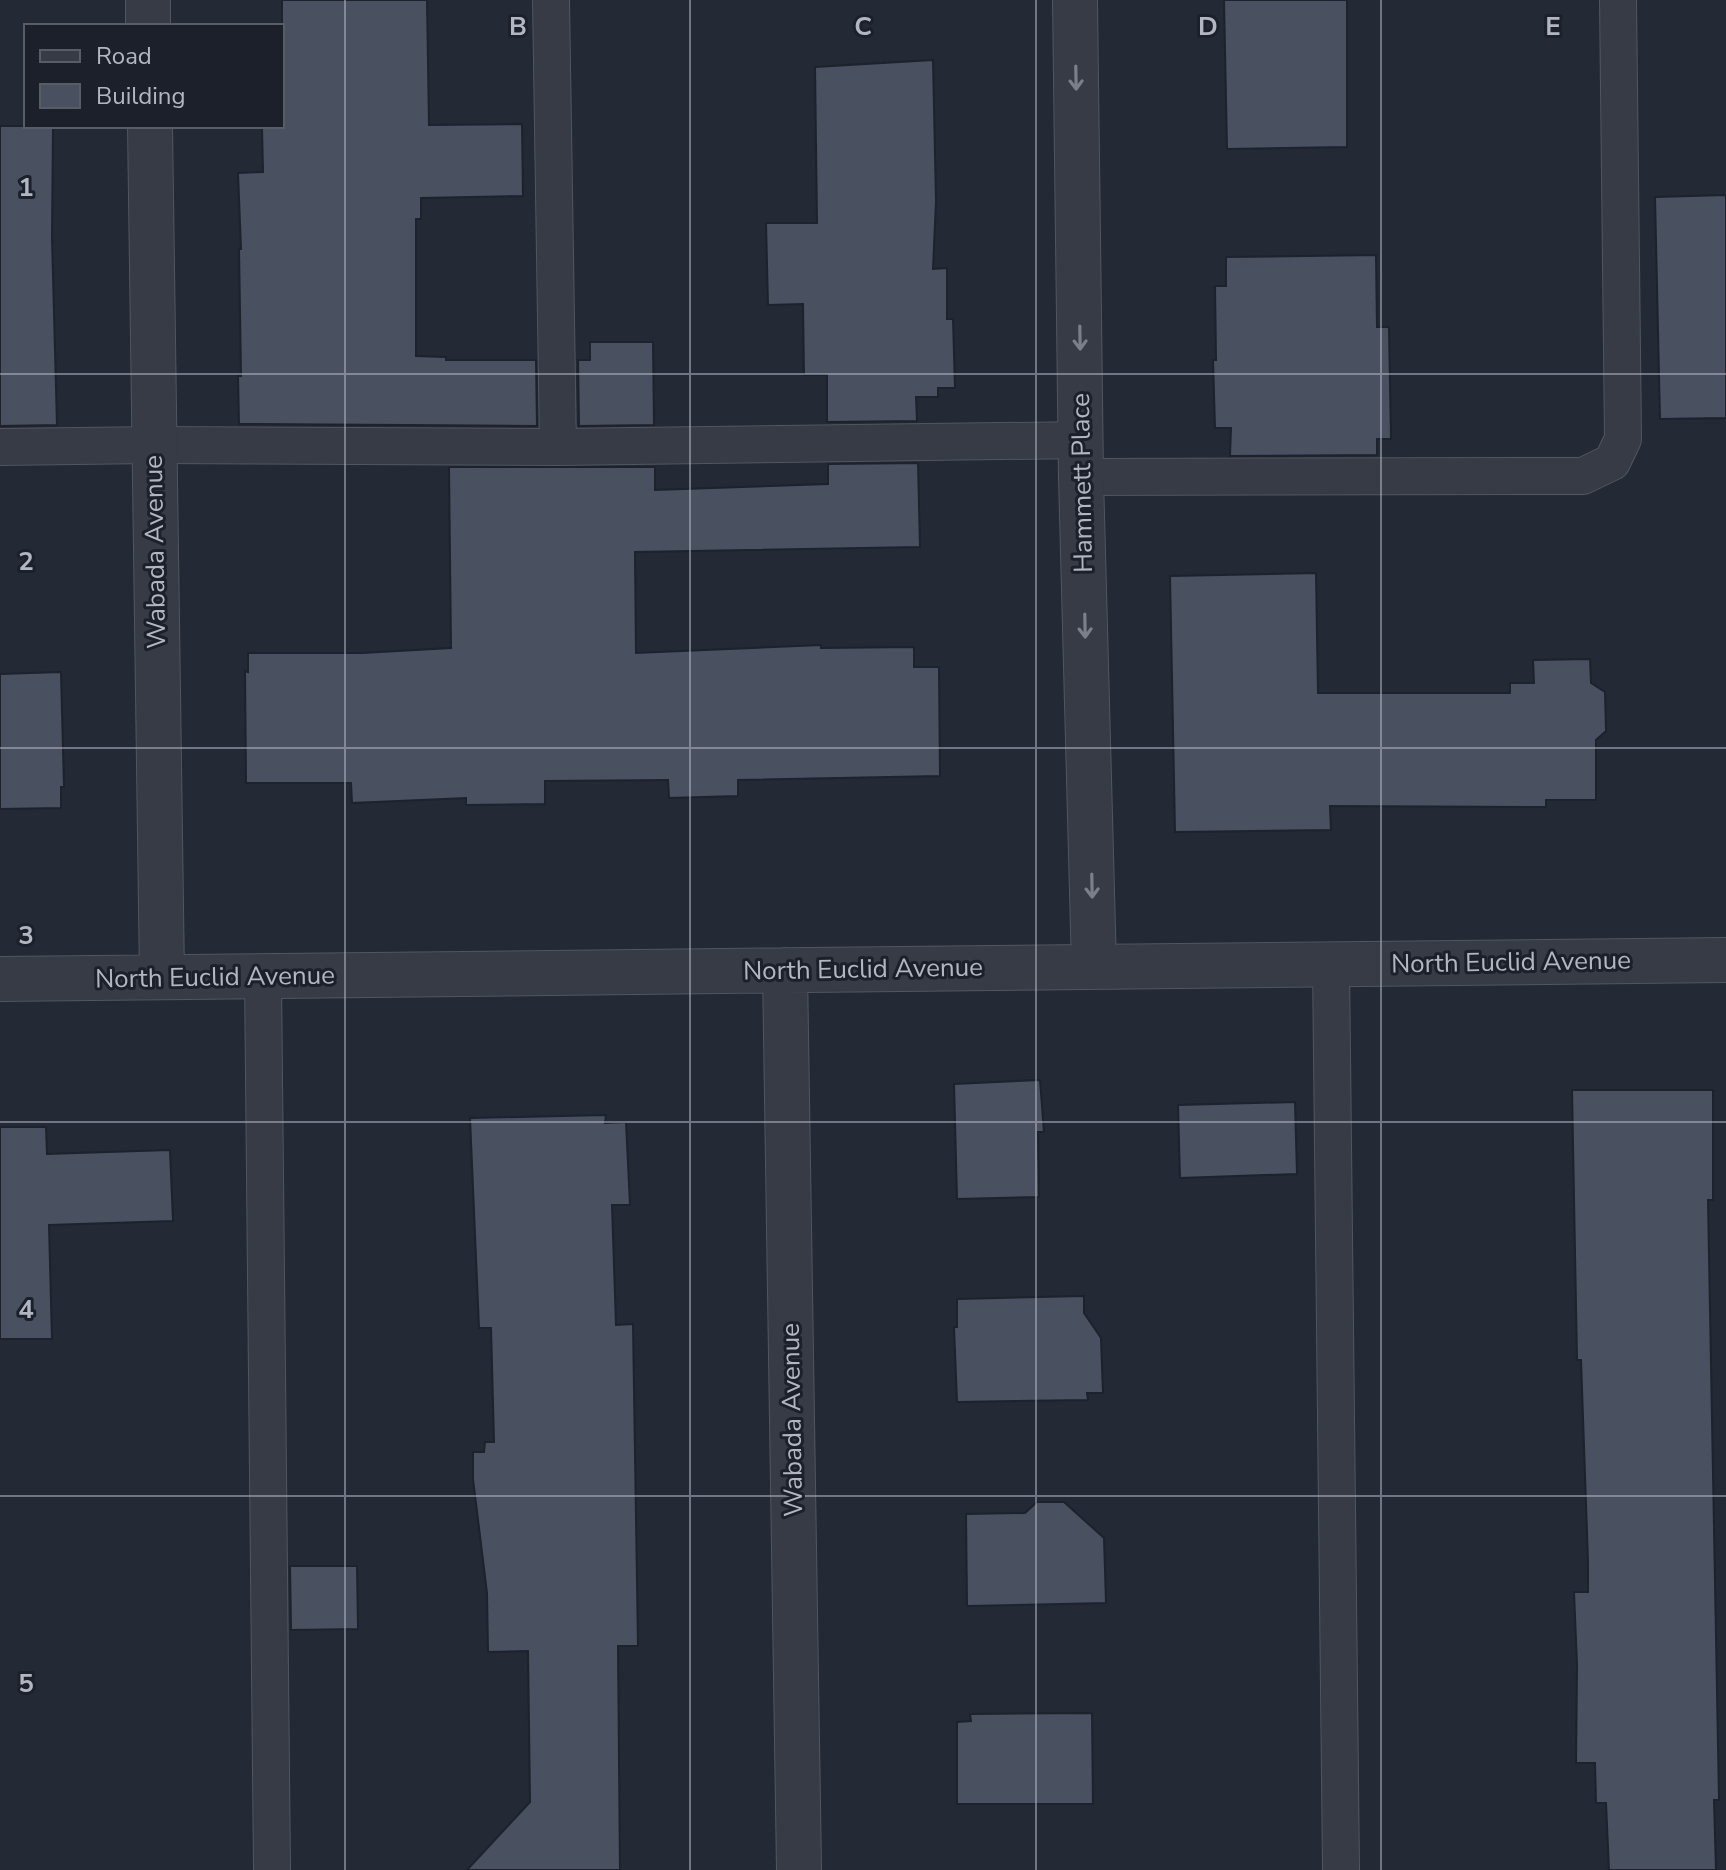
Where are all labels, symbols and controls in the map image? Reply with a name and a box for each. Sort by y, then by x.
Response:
text: B [509,9,527,44]
text: C [854,9,872,44]
text: D [1198,9,1218,44]
text: E [1545,9,1561,44]
legend [24,24,284,128]
text: Road [96,40,152,72]
one-way arrow [1069,64,1084,91]
text: Building [96,80,186,112]
text: 1 [18,170,34,205]
one-way arrow [1072,324,1088,351]
street label: Hammett Place [1063,393,1101,573]
street label: Wabada Avenue [136,455,174,649]
text: 2 [18,544,34,579]
one-way arrow [1077,612,1093,639]
one-way arrow [1084,872,1099,899]
text: 3 [18,918,34,953]
street label: North Euclid Avenue [1391,942,1631,982]
street label: North Euclid Avenue [743,949,983,989]
street label: North Euclid Avenue [95,957,335,997]
text: 4 [18,1292,34,1327]
street label: Wabada Avenue [773,1323,811,1517]
text: 5 [18,1666,34,1701]

